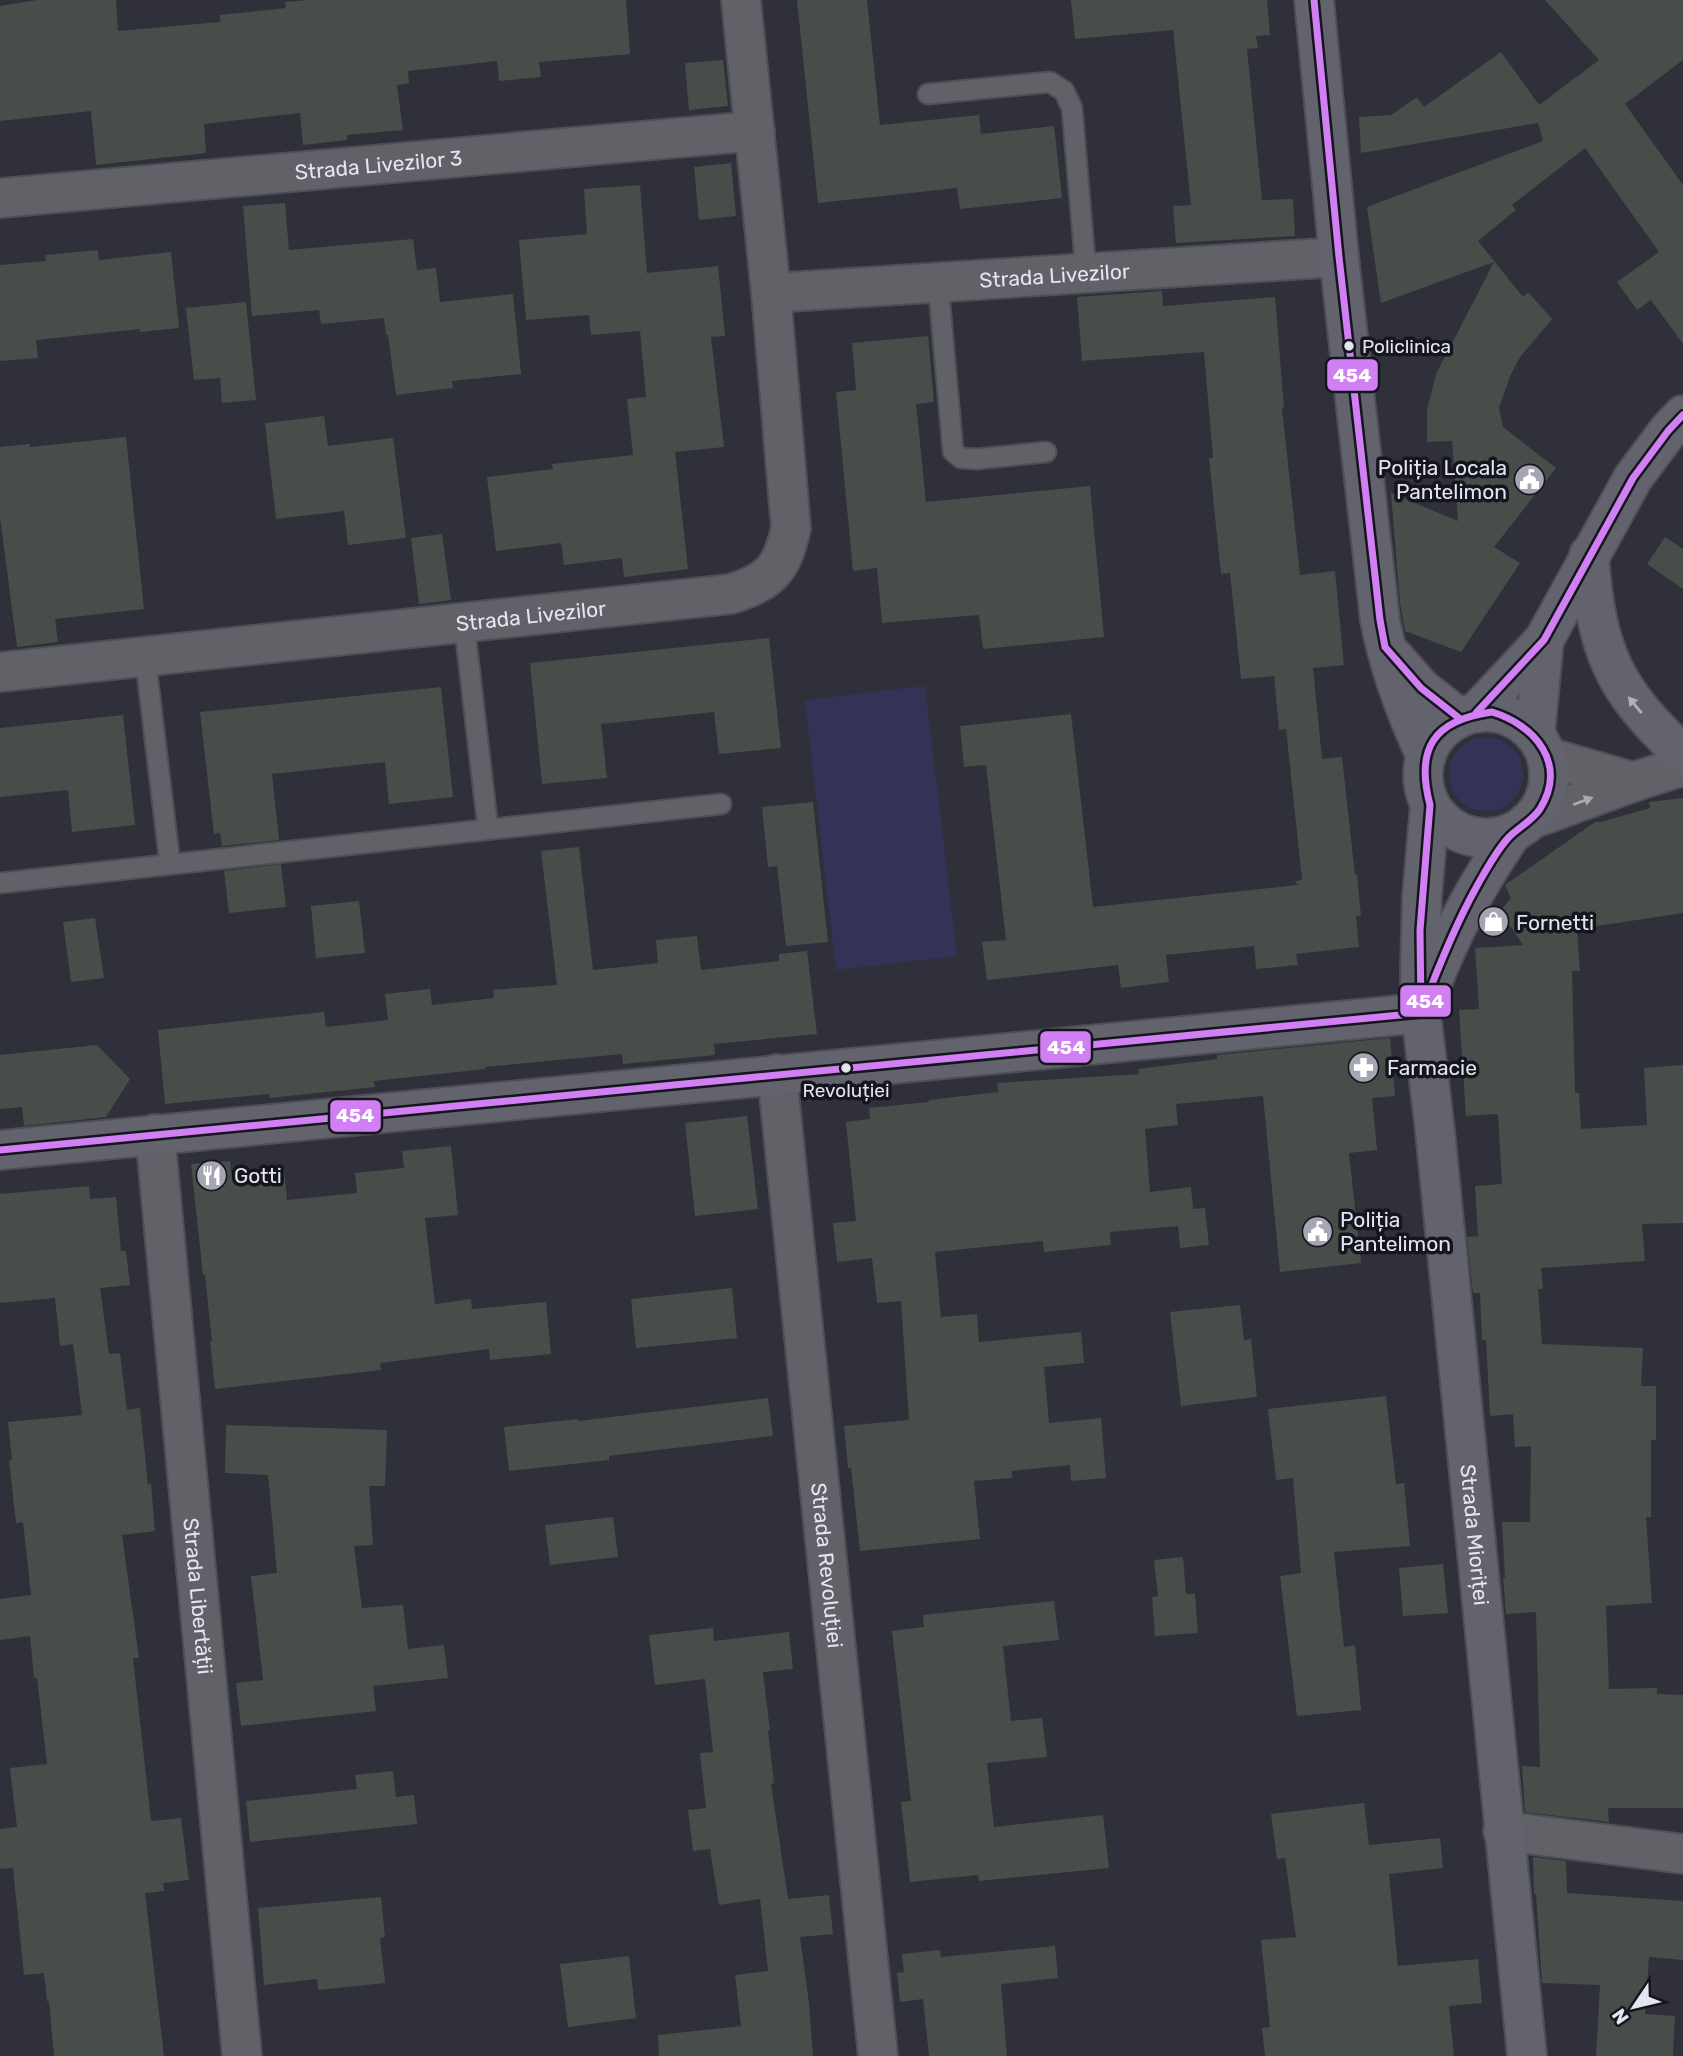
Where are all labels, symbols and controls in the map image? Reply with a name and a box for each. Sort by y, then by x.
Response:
street label: Strada Livezilor 3 [294,145,463,184]
street label: Strada Livezilor [978,258,1130,292]
place label: Policlinica [1362,335,1451,358]
marker: Policlinica [1342,339,1356,353]
line badge: 454 [1326,358,1379,392]
text: 454 [1333,364,1371,387]
place label: Poliția Locala Pantelimon [1378,455,1507,504]
public building icon: Poliția Locala Pantelimon [1513,462,1547,496]
street label: Strada Livezilor [455,595,607,636]
one-way arrow [1628,697,1643,715]
one-way arrow [1572,796,1593,807]
shop icon: Fornetti [1476,905,1510,939]
place label: Fornetti [1516,910,1594,935]
line badge: 454 [1399,984,1452,1018]
text: 454 [1406,990,1444,1013]
line badge: 454 [1039,1030,1092,1064]
text: 454 [1047,1036,1085,1059]
pharmacy icon: Farmacie [1347,1050,1381,1084]
place label: Farmacie [1387,1055,1477,1080]
marker: Revoluției [839,1061,853,1075]
place label: Revoluției [802,1079,890,1102]
line badge: 454 [329,1099,382,1133]
text: 454 [336,1104,374,1127]
restaurant icon: Gotti [194,1158,228,1192]
place label: Gotti [234,1163,282,1188]
place label: Poliția Pantelimon [1340,1207,1451,1256]
public building icon: Poliția Pantelimon [1300,1214,1334,1248]
street label: Strada Mioriței [1456,1463,1495,1607]
street label: Strada Revoluției [807,1481,848,1649]
street label: Strada Libertății [179,1517,218,1675]
north arrow [1599,1972,1669,2042]
text: N [1607,2004,1634,2029]

